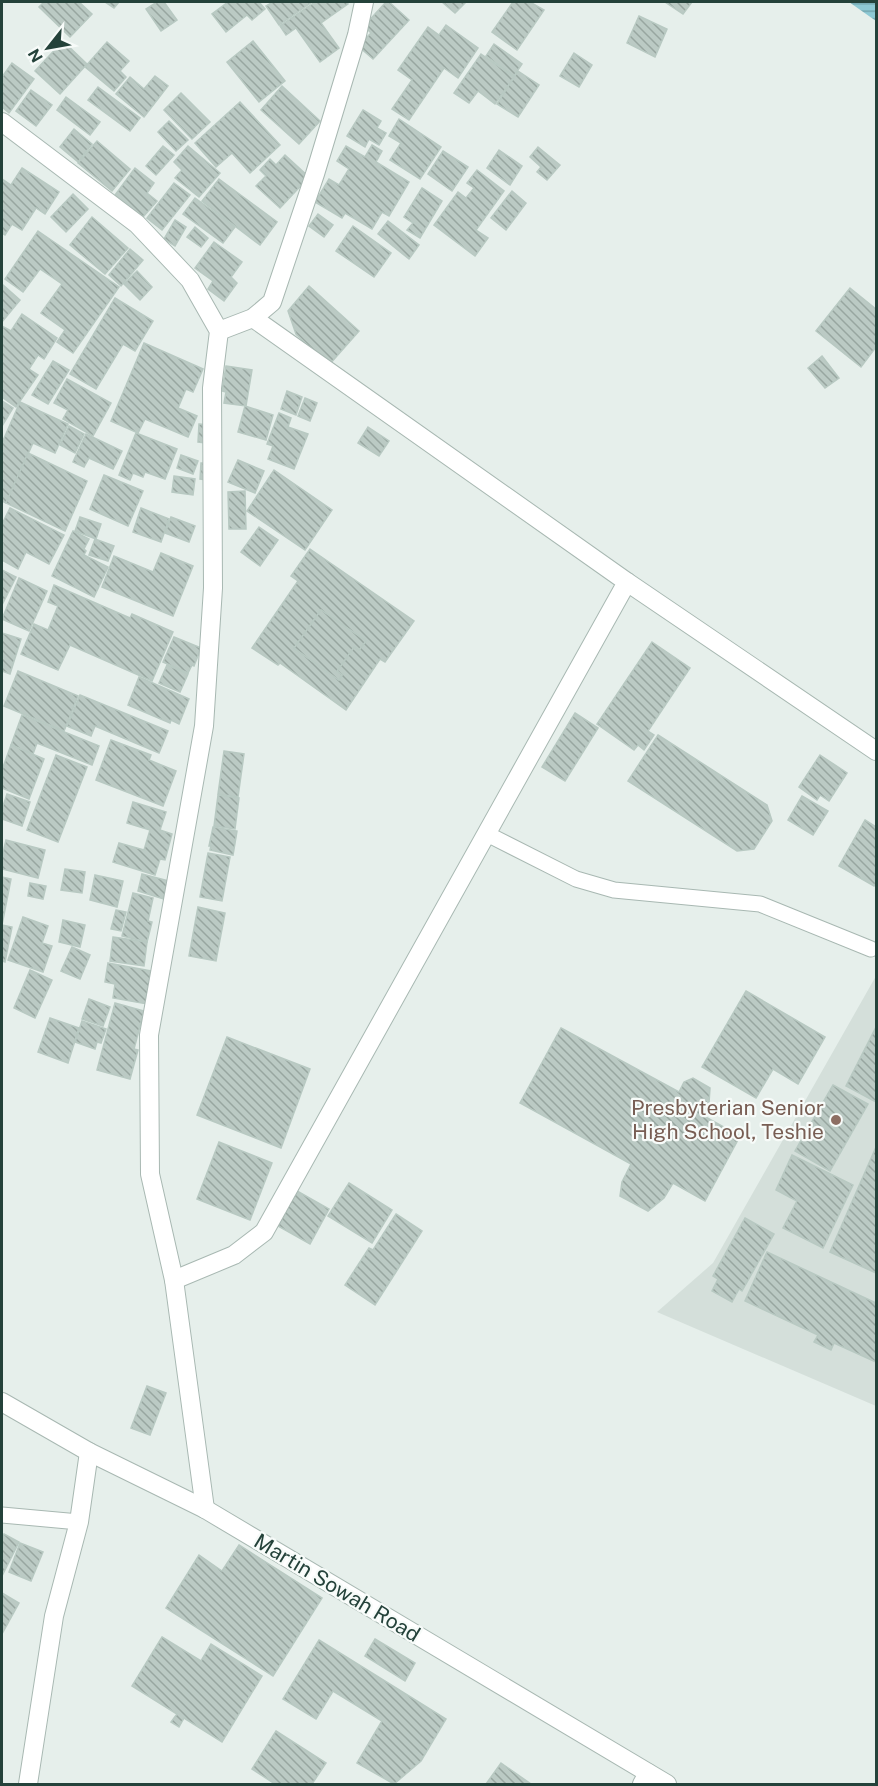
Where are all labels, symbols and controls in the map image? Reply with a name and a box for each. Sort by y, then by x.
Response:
north arrow [18,18,78,78]
text: N [24,45,47,66]
place label: Presbyterian Senior High School, Teshie [631,1095,824,1144]
marker: Presbyterian Senior High School, Teshie [829,1113,843,1127]
street label: Martin Sowah Road [250,1528,425,1647]

